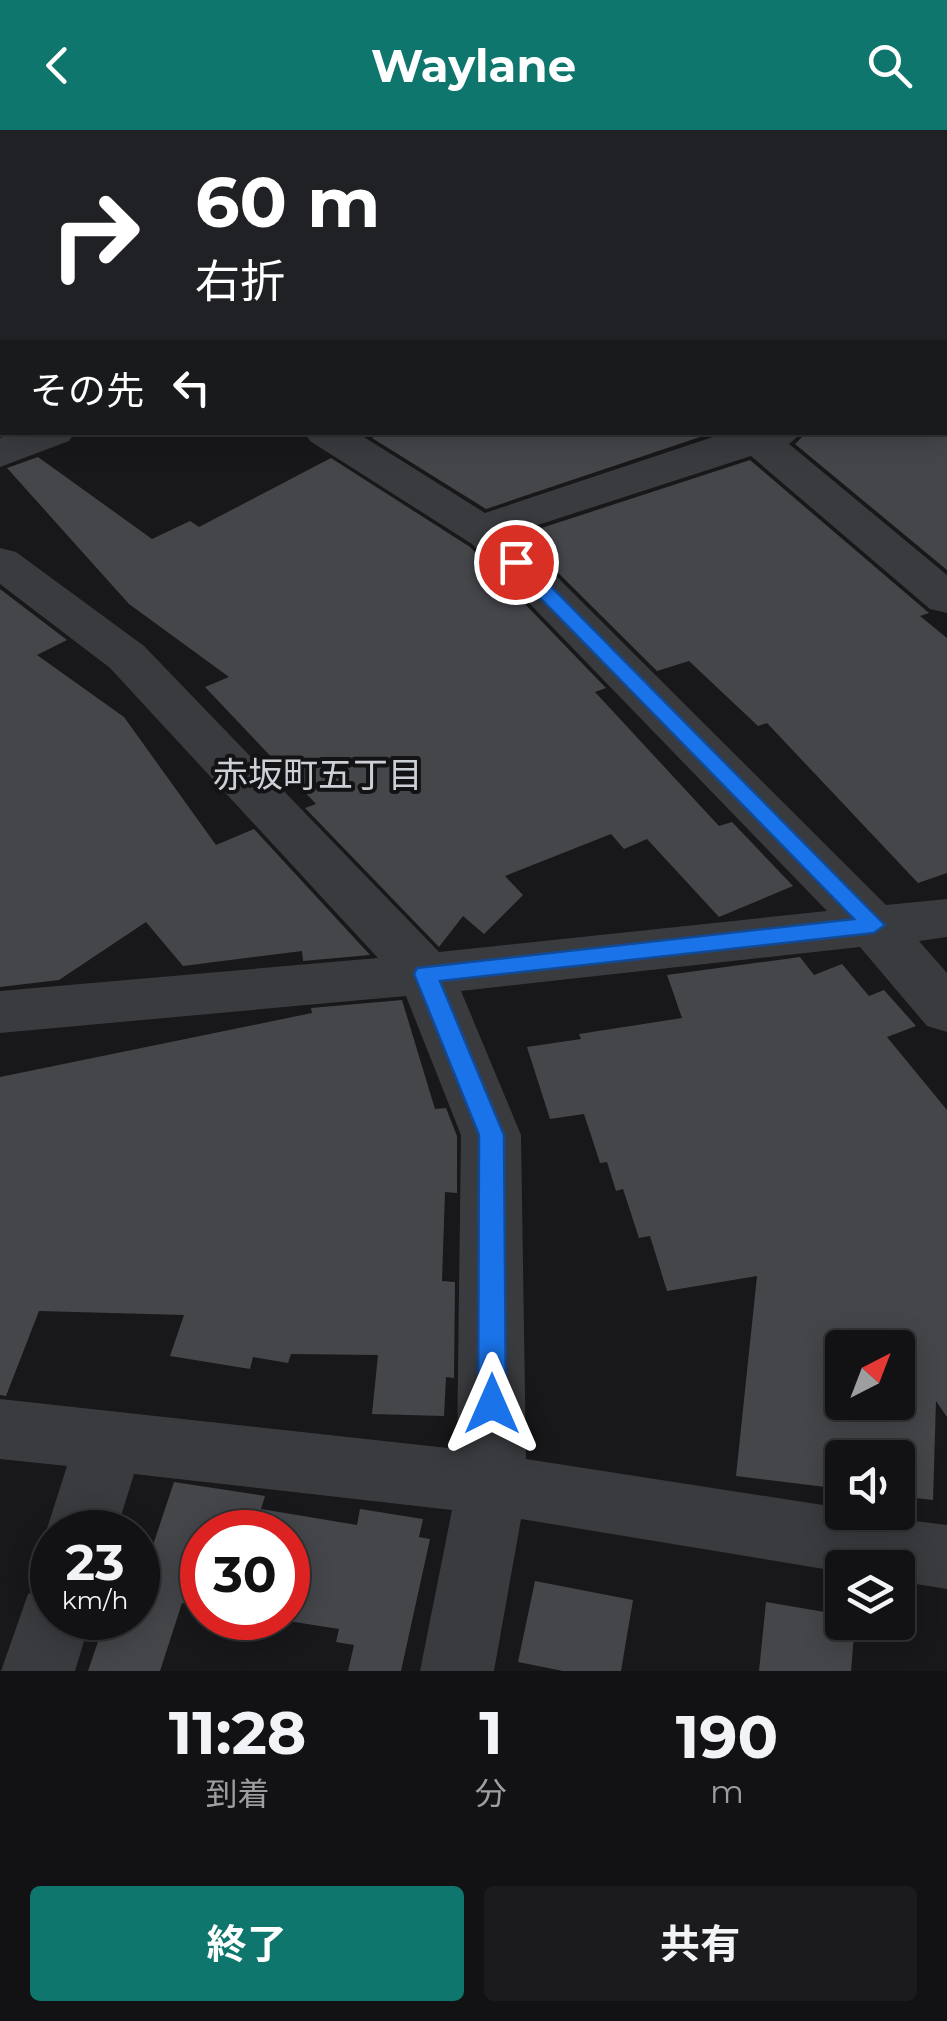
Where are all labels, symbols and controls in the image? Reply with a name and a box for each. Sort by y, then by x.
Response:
icon: back [30,38,85,93]
text: Waylane [371,38,576,93]
icon: search [862,38,917,93]
text: 60 m [195,159,380,245]
icon: right [30,170,160,300]
text: 右折 [195,253,285,308]
icon: left [164,360,219,415]
text: その先 [30,367,144,414]
pin [474,520,559,605]
icon: arrive [489,535,544,590]
district label: 赤坂町五丁目 [213,753,423,796]
north arrow [825,1330,915,1420]
map controls [825,1330,915,1640]
position arrow [440,1352,544,1456]
button: sound [825,1440,915,1530]
speed limit sign: 30 [180,1510,310,1640]
text: 23 [65,1532,125,1593]
button: layers [825,1550,915,1640]
text: km/h [62,1585,128,1615]
text: 11:28 [169,1696,306,1769]
text: 1 [479,1696,503,1769]
text: 190 [676,1700,778,1773]
text: m [710,1772,744,1811]
text: 到着 [206,1774,270,1813]
text: 分 [475,1774,507,1813]
button: 終了 [30,1886,464,2001]
button: 共有 [484,1886,917,2001]

